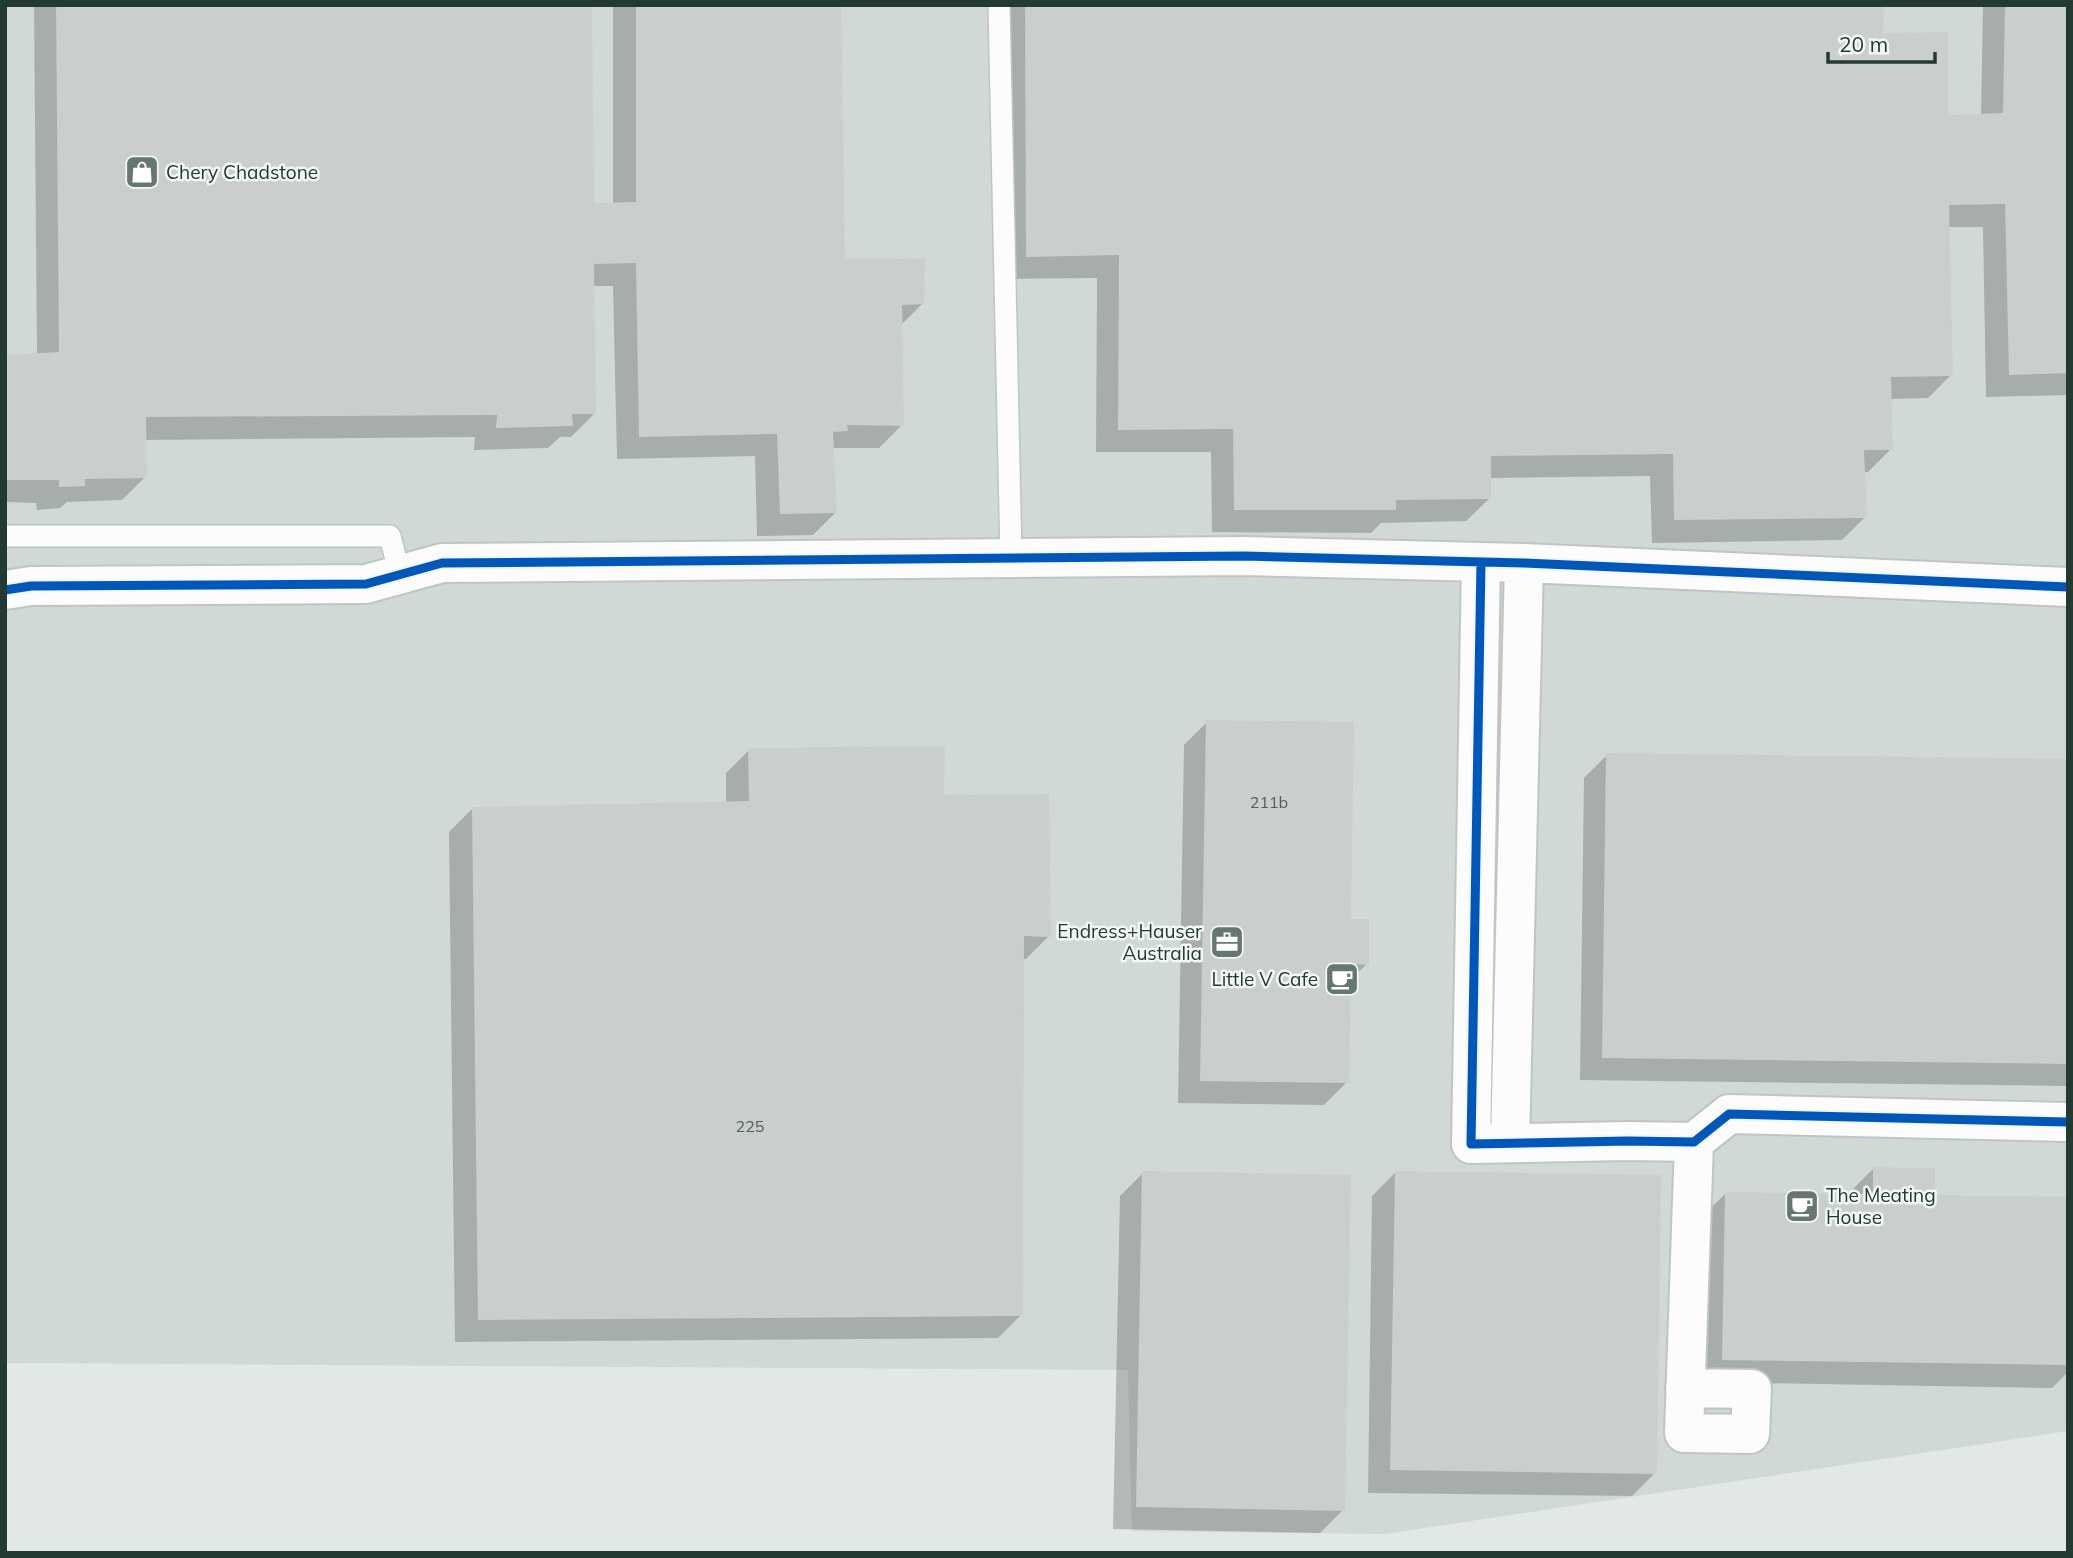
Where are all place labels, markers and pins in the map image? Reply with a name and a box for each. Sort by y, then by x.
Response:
shop icon: Chery Chadstone [123,153,161,191]
place label: Chery Chadstone [166,160,318,184]
place label: Endress+Hauser Australia [1057,919,1202,965]
office icon: Endress+Hauser Australia [1208,923,1246,961]
cafe icon: Little V Cafe [1323,960,1361,998]
place label: Little V Cafe [1211,967,1318,991]
place label: The Meating House [1826,1183,1936,1229]
cafe icon: The Meating House [1783,1187,1821,1225]

